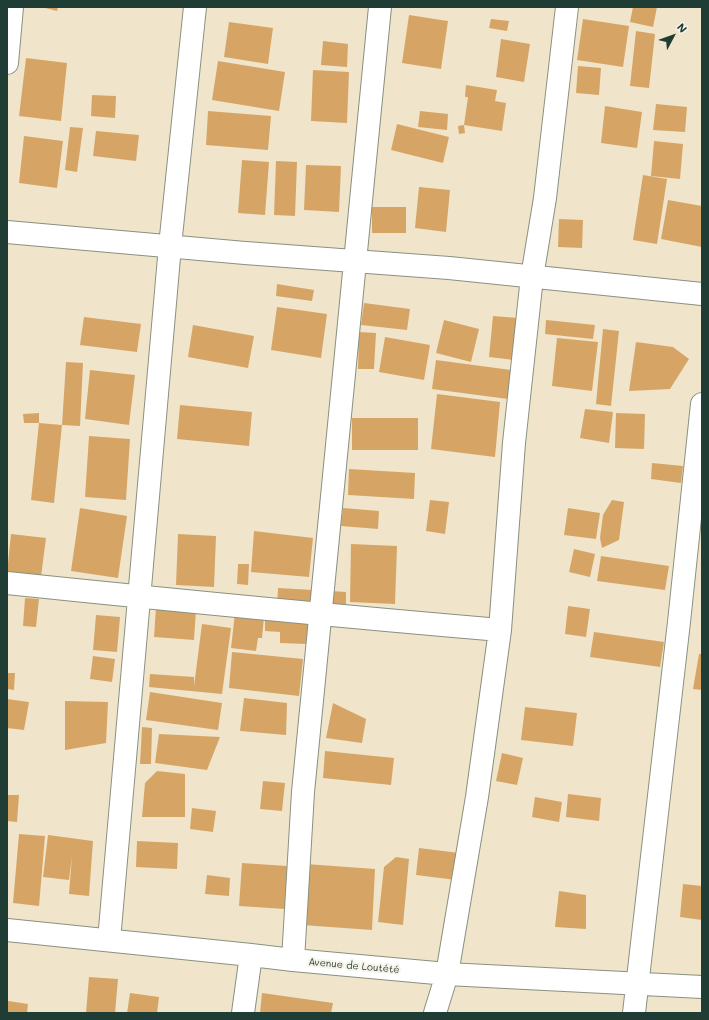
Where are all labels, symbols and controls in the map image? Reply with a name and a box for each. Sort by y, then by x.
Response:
north arrow [653,16,693,56]
text: N [674,20,691,36]
street label: Avenue de Loutété [308,956,400,976]

